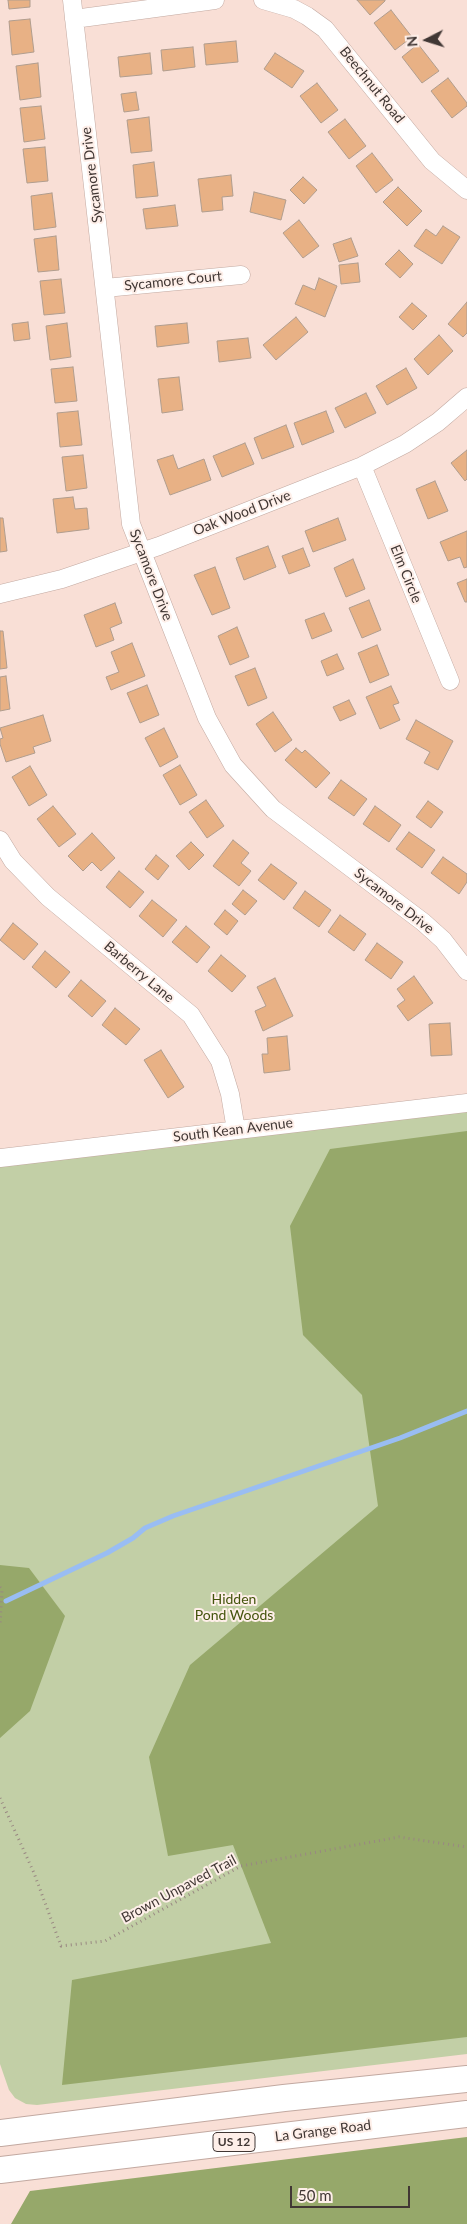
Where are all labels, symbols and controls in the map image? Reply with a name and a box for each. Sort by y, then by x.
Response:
north arrow [402,15,452,65]
text: N [403,35,420,47]
street label: Beechnut Road [336,43,408,127]
street label: Sycamore Drive [78,126,106,224]
street label: Sycamore Court [123,268,223,294]
street label: Oak Wood Drive [191,487,293,539]
street label: Sycamore Drive [126,527,176,623]
street label: Elm Circle [387,542,425,606]
street label: Sycamore Drive [351,865,437,937]
street label: Barberry Lane [100,938,178,1006]
street label: South Kean Avenue [172,1114,294,1146]
park label: Hidden Pond Woods [195,1591,273,1624]
street label: Brown Unpaved Trail [119,1852,239,1926]
street label: La Grange Road [274,2117,372,2145]
road number: US 12 [213,2132,255,2152]
scale bar [292,2176,412,2208]
text: 50 m [298,2186,332,2204]

